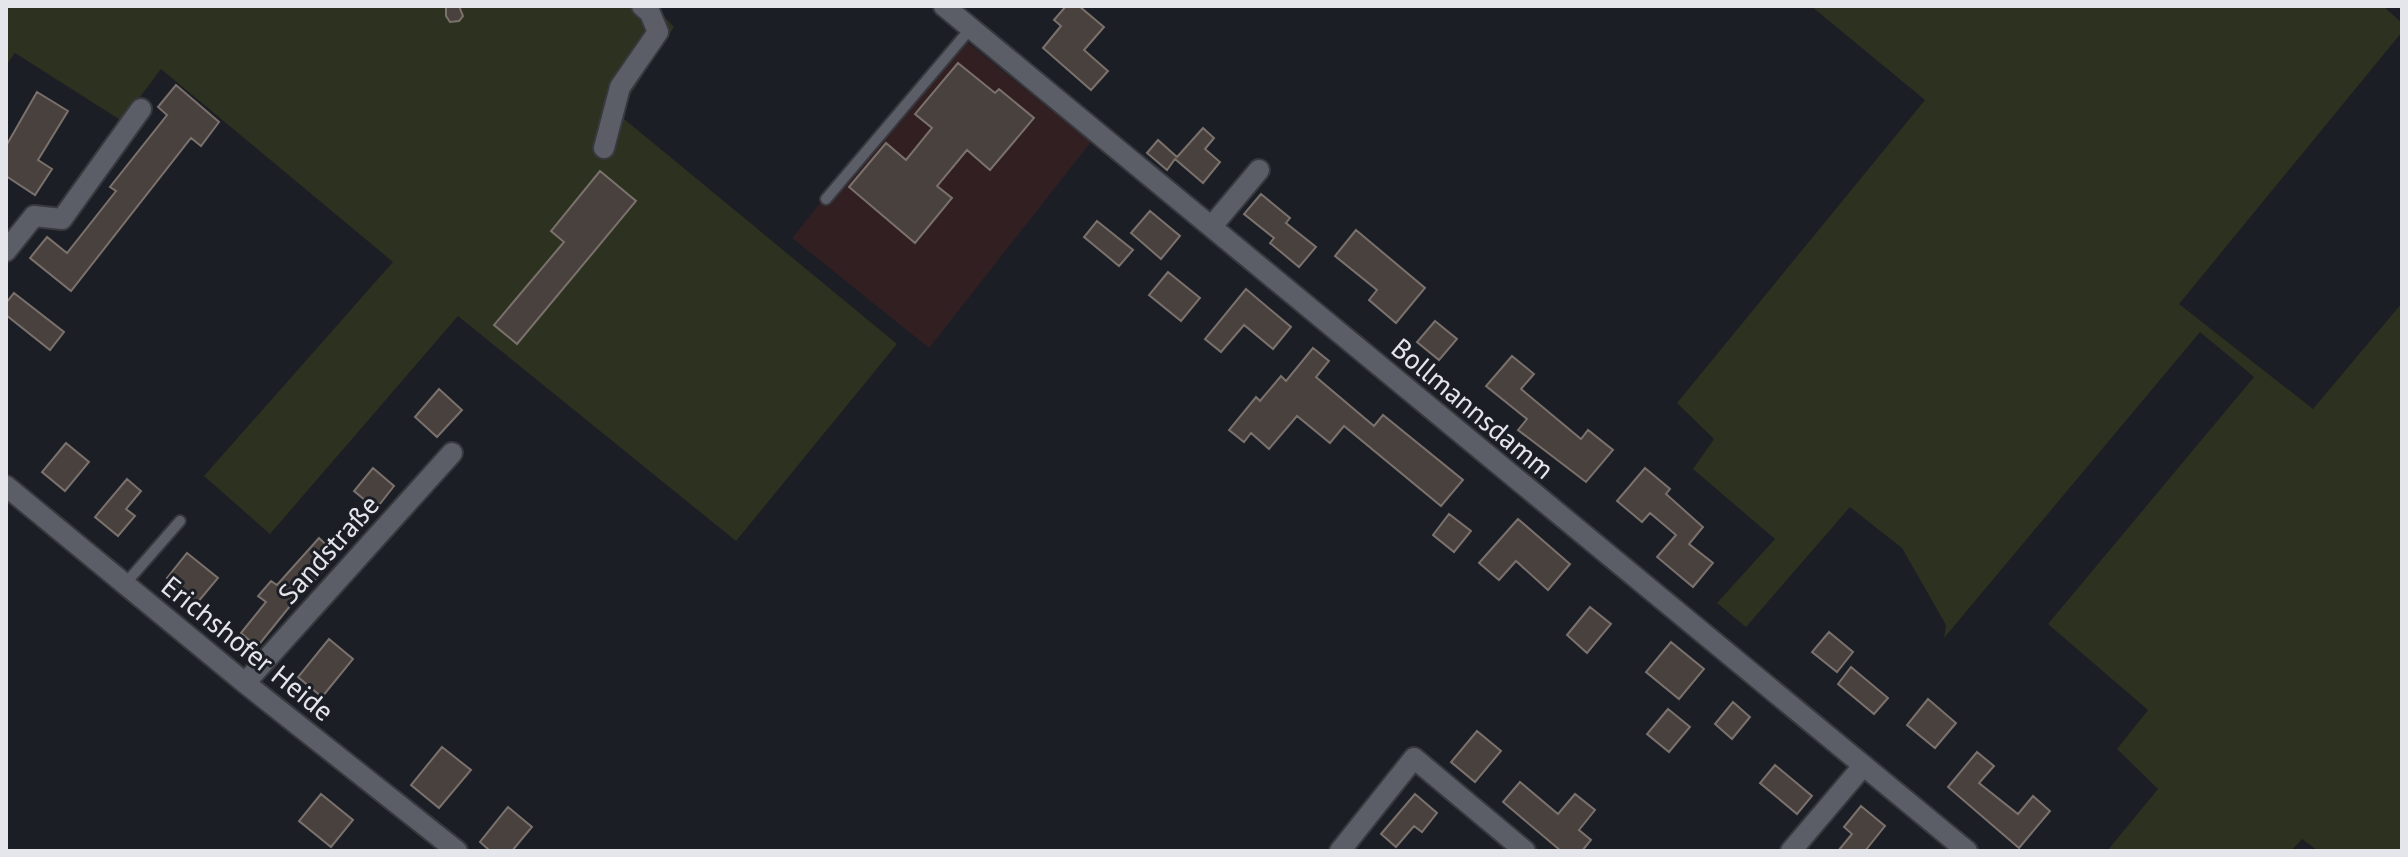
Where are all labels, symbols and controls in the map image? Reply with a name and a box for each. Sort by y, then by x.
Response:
street label: Bollmannsdamm [1384,329,1562,487]
street label: Sandstraße [269,487,387,611]
street label: Erichshofer Heide [154,567,342,729]

